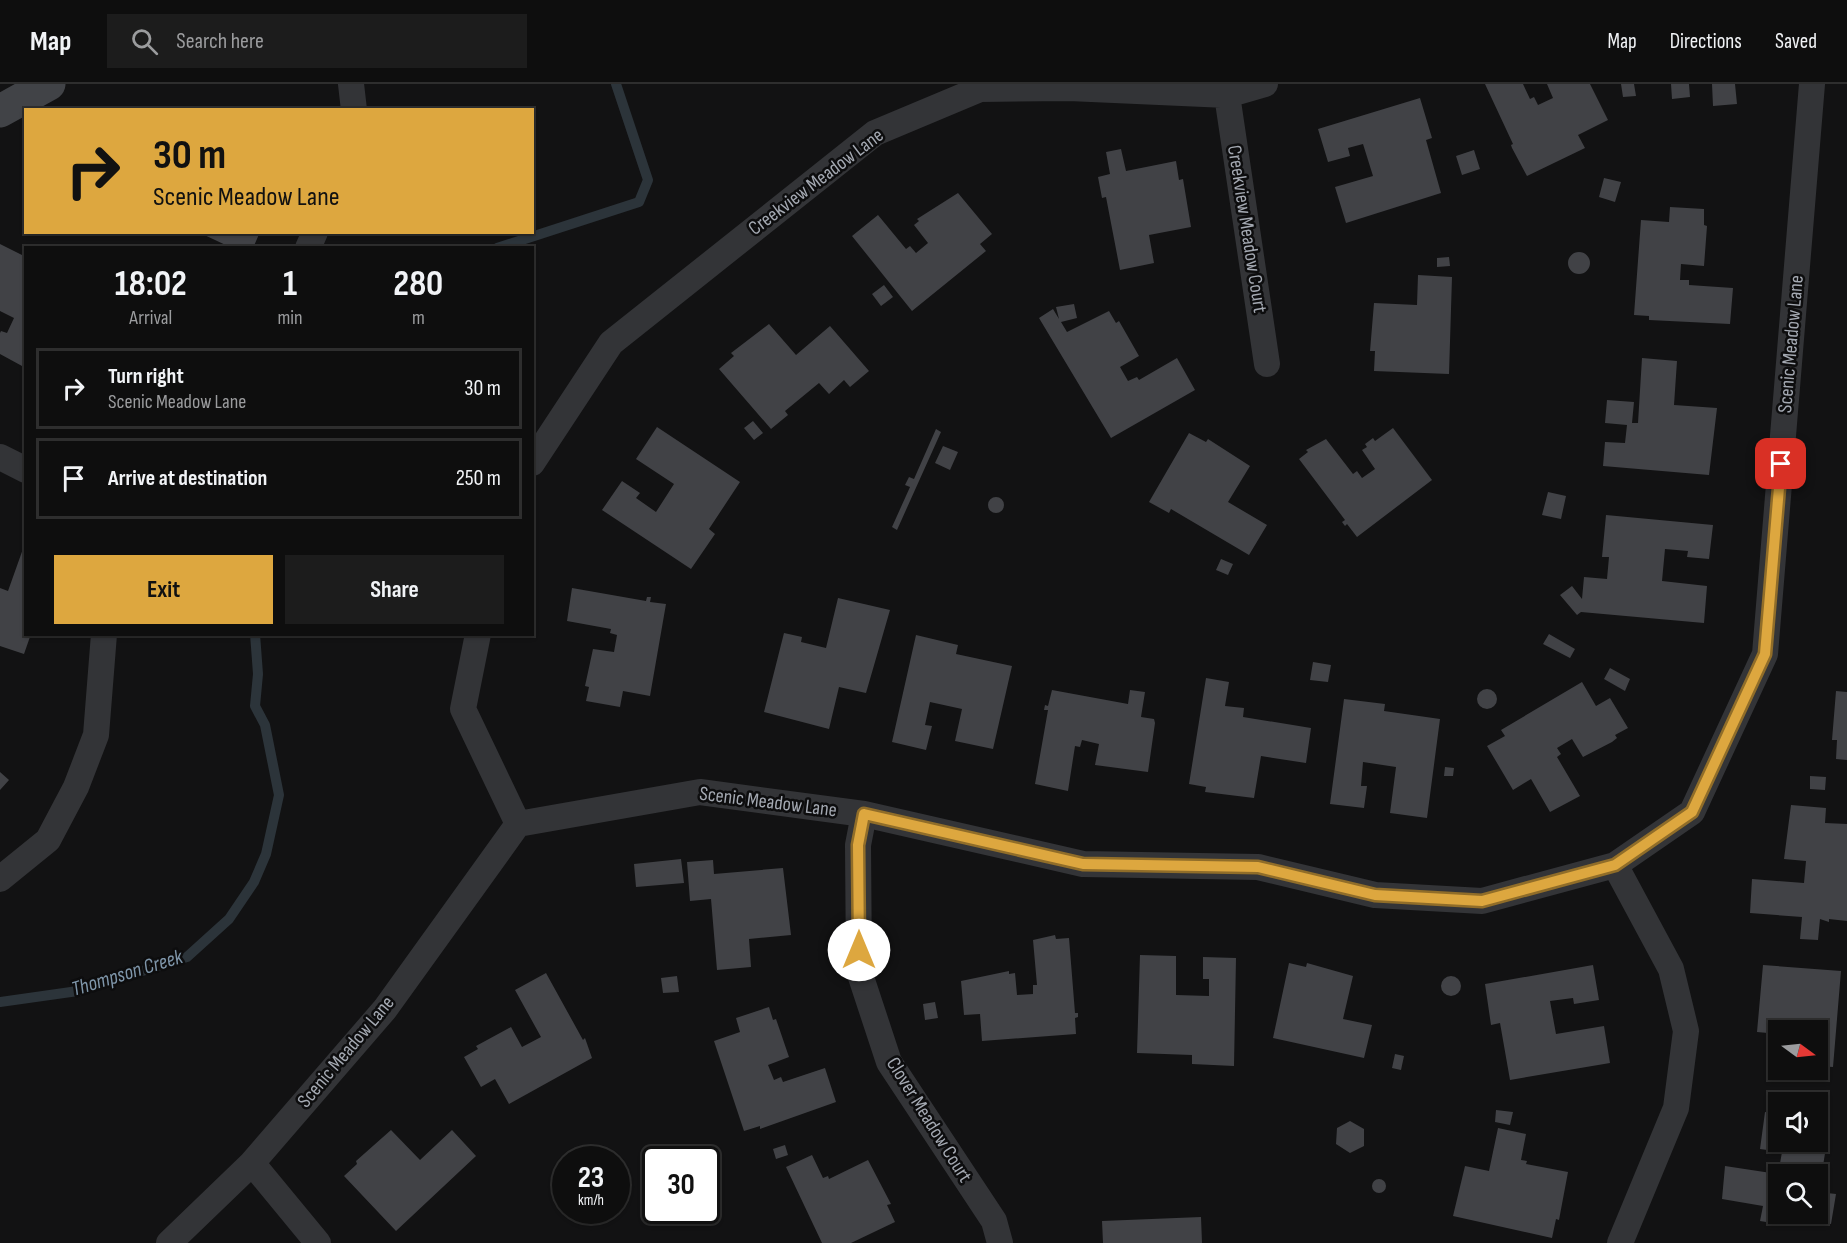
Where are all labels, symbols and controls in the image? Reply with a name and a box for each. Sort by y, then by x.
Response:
search box [107,14,527,68]
text: Map [30,25,71,58]
icon: search [128,25,161,58]
text: Search here [176,28,264,55]
text: Map [1607,29,1637,54]
text: Directions [1670,29,1742,54]
text: Saved [1775,29,1817,54]
street label: Creekview Meadow Lane [744,123,888,241]
text: 30 m [153,130,226,181]
icon: right [54,132,132,210]
street label: Creekview Meadow Court [1222,143,1272,315]
text: Scenic Meadow Lane [153,181,340,213]
text: 18:02 [115,263,187,306]
text: 1 [283,263,297,306]
text: 280 [393,263,443,306]
street label: Scenic Meadow Lane [1773,274,1809,414]
text: Arrival [129,306,172,330]
text: min [278,306,303,330]
text: m [412,306,425,330]
text: Turn right [108,363,184,390]
icon: right [57,372,90,405]
text: 30 m [464,375,501,402]
text: Scenic Meadow Lane [108,390,246,414]
pin [1755,438,1806,489]
icon: arrive [1764,447,1797,480]
icon: arrive [57,462,90,495]
text: Arrive at destination [108,465,267,492]
text: 250 m [456,465,501,492]
button: Exit [54,555,273,624]
button: Share [285,555,504,624]
street label: Scenic Meadow Lane [698,782,838,822]
position arrow [827,918,891,982]
water label: Thompson Creek [68,944,187,1002]
street label: Scenic Meadow Lane [292,991,400,1113]
north arrow [1768,1020,1828,1080]
map controls [1768,1020,1828,1224]
street label: Clover Meadow Court [881,1053,977,1187]
button: sound [1768,1092,1828,1152]
speed limit sign: 30 [642,1146,720,1224]
text: 23 [578,1160,604,1196]
button: search [1768,1164,1828,1224]
text: km/h [578,1191,604,1210]

